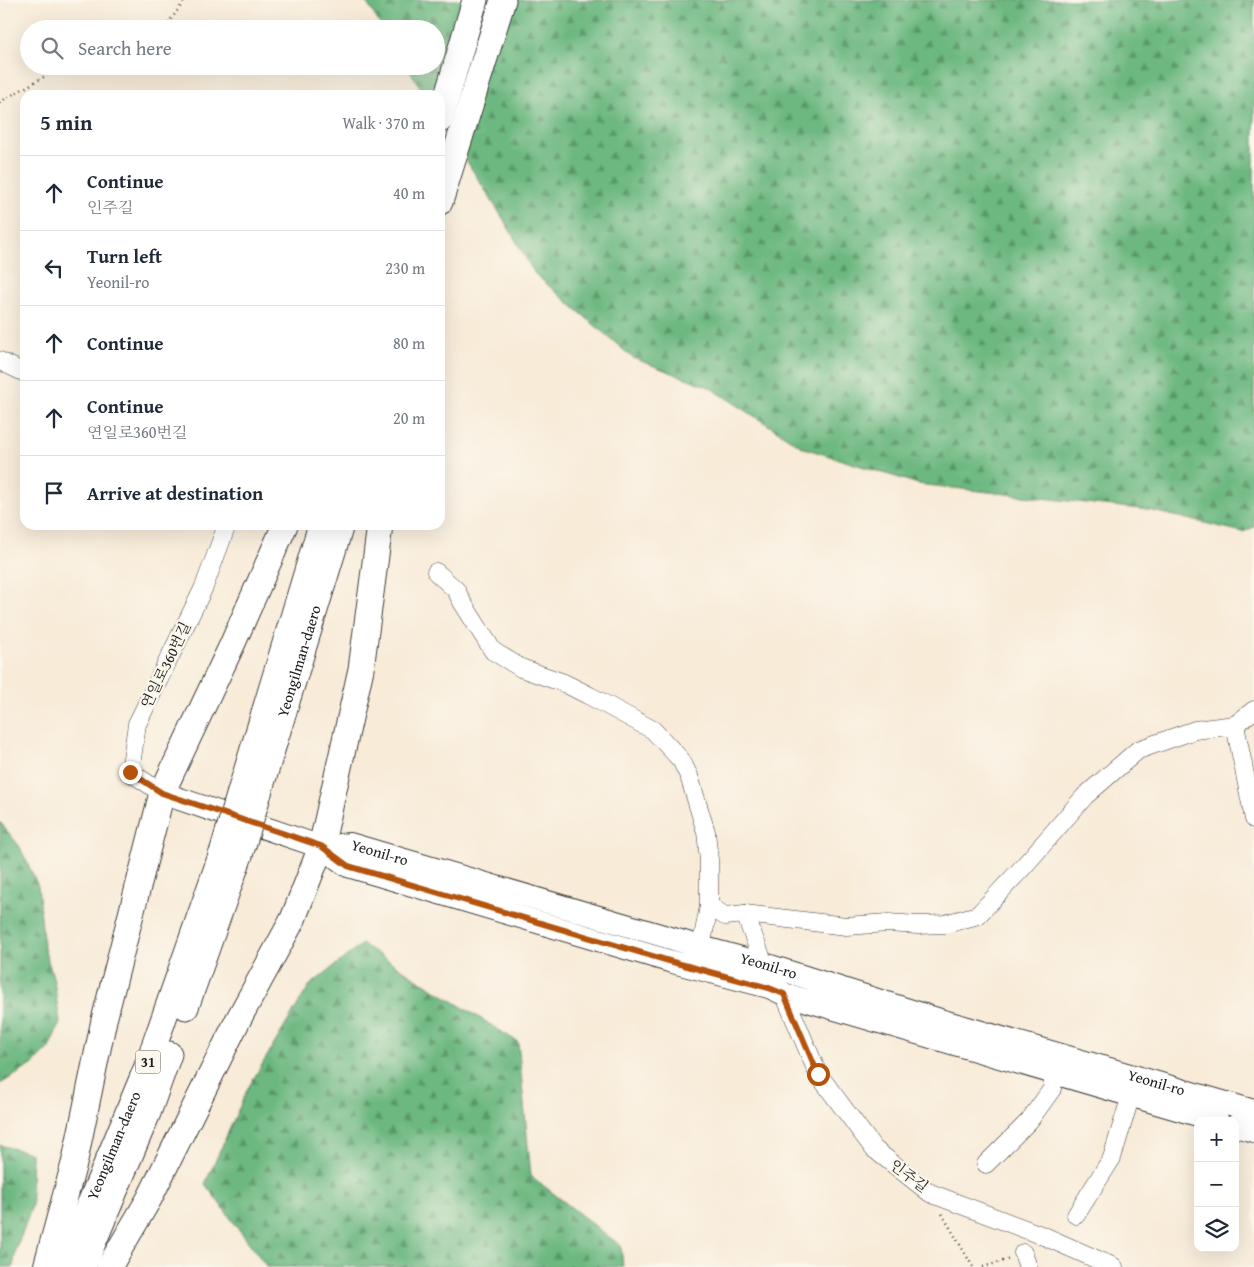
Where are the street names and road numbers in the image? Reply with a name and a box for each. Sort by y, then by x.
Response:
street label: Yeongilman-daero [272,602,326,720]
street label: 연일로360번길 [135,618,196,712]
street label: Yeonil-ro [349,834,411,871]
street label: Yeonil-ro [738,947,800,984]
road number: 31 [136,1050,160,1074]
street label: Yeonil-ro [1125,1064,1188,1101]
street label: Yeongilman-daero [81,1088,146,1203]
street label: 인주길 [886,1154,933,1197]

